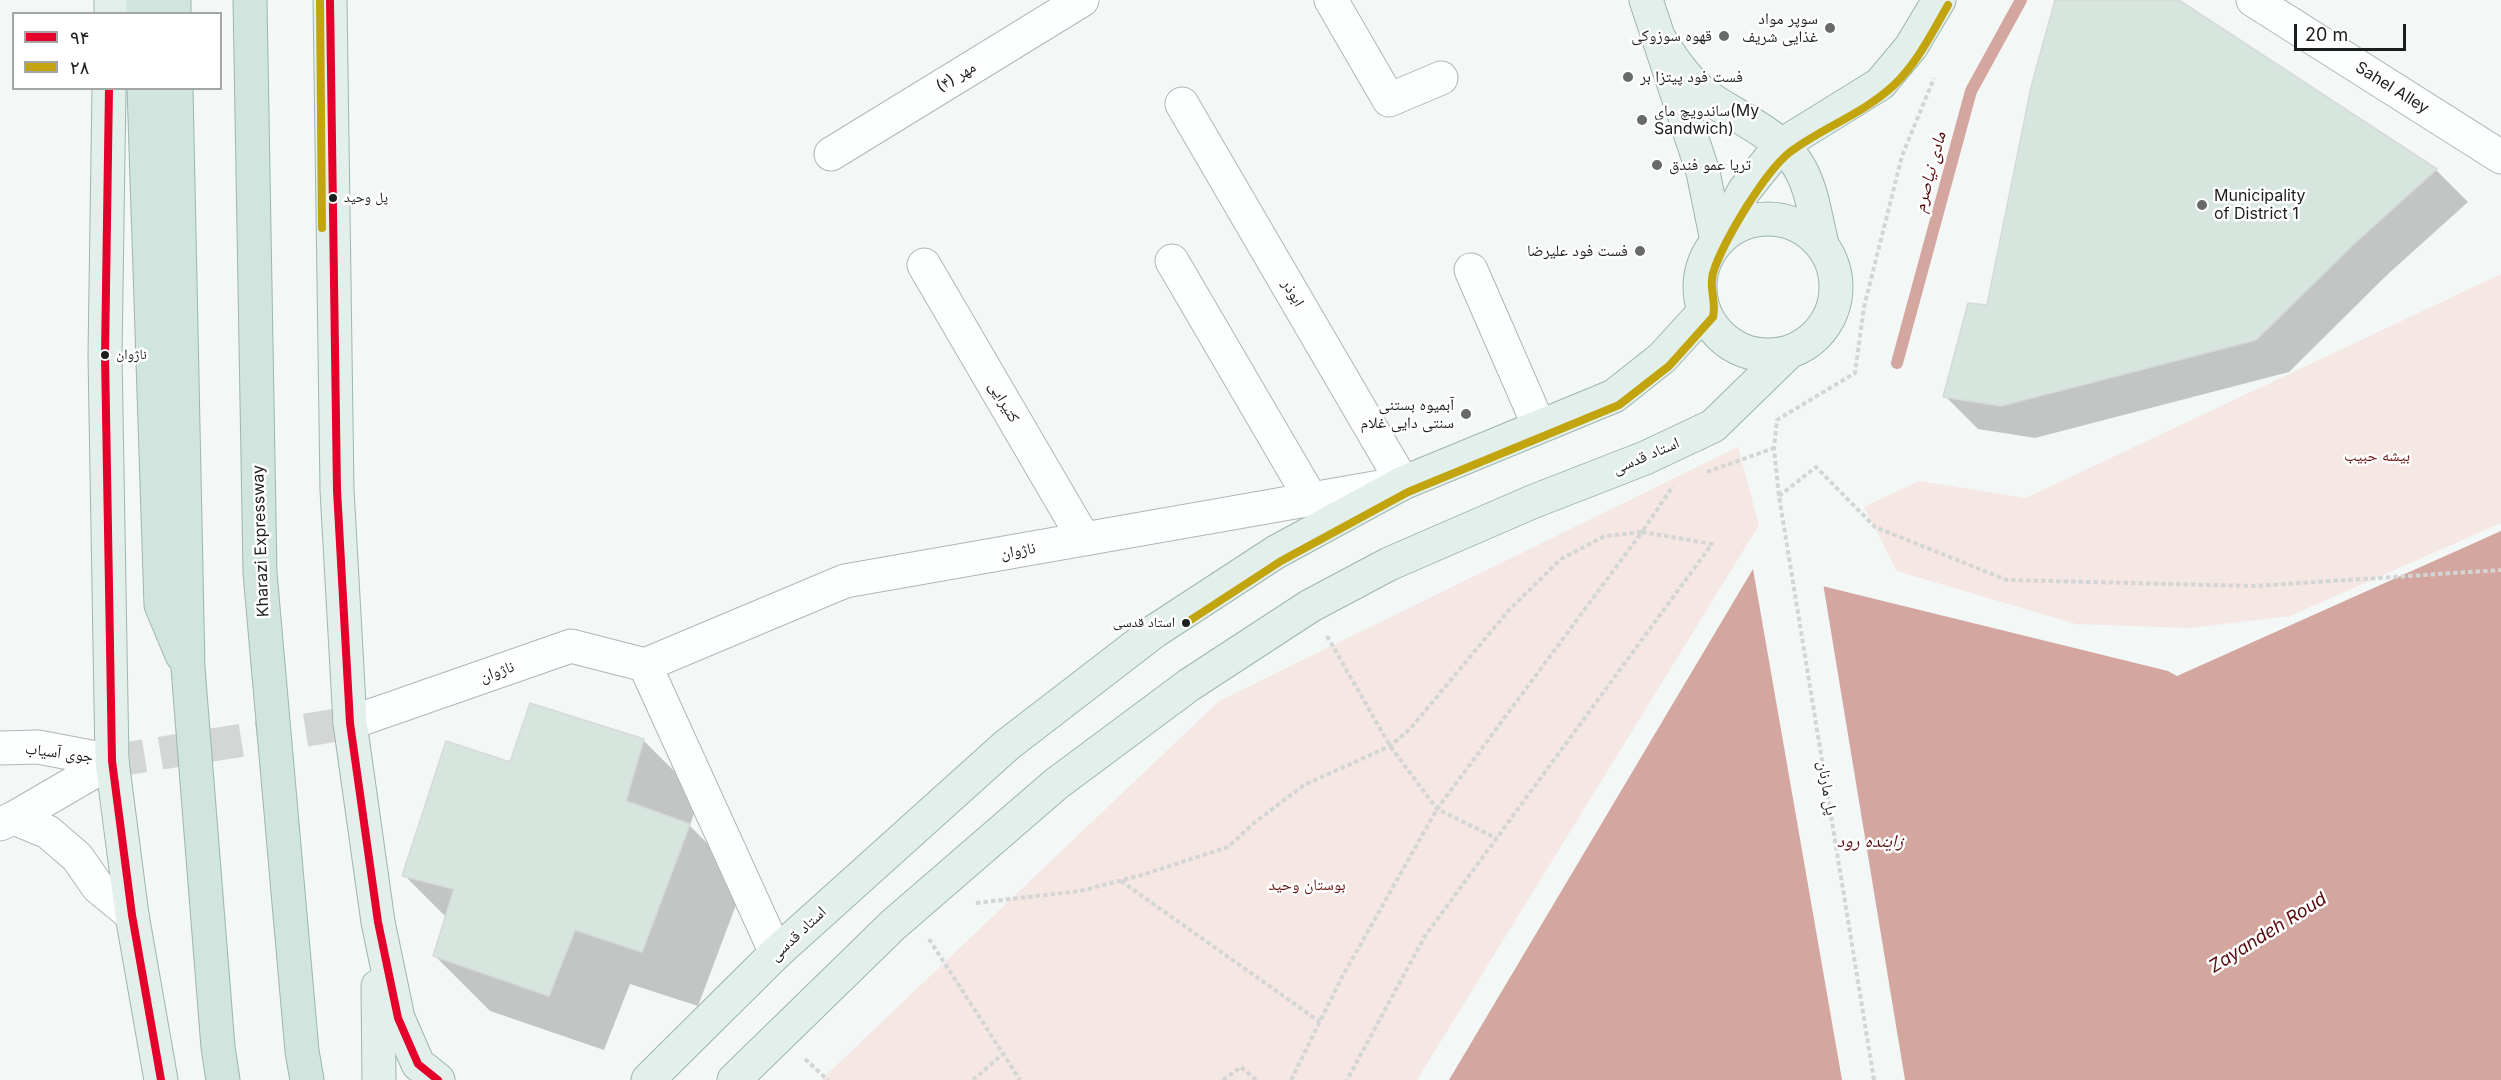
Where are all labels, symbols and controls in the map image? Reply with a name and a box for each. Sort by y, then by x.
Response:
place label: سوپر مواد غذایی شریف [1742,9,1818,47]
legend [12,12,222,90]
scale bar [2297,12,2410,50]
marker: سوپر مواد غذایی شریف [1823,21,1837,35]
text: 20 m [2305,24,2348,45]
place label: قهوه سوزوکی [1631,26,1712,46]
text: ۹۴ [70,27,89,48]
marker: قهوه سوزوکی [1717,29,1731,43]
text: ۲۸ [70,57,89,78]
street label: مهر (۴) [933,58,979,96]
street label: Sahel Alley [2352,58,2432,118]
place label: فست فود پیتزا بر [1640,67,1743,87]
marker: فست فود پیتزا بر [1621,70,1635,84]
place label: ساندویچ مای(My Sandwich) [1654,101,1759,139]
marker: ساندویچ مای(My Sandwich) [1635,113,1649,127]
water label: مادی نیاصرم [1909,129,1951,215]
place label: تریا عمو فندق [1669,155,1751,175]
marker: تریا عمو فندق [1650,158,1664,172]
place label: Municipality of District 1 [2214,186,2305,224]
place label: پل وحید [344,190,388,206]
marker: پل وحید [327,192,339,204]
marker: Municipality of District 1 [2195,198,2209,212]
place label: فست فود علیرضا [1527,241,1628,261]
marker: فست فود علیرضا [1633,244,1647,258]
street label: ابوذر [1278,276,1308,310]
place label: ناژوان [116,347,147,363]
marker: ناژوان [99,349,111,361]
street label: کتیرایی [984,378,1024,426]
place label: آبمیوه بستنی سنتی دایی غلام [1360,395,1454,433]
marker: آبمیوه بستنی سنتی دایی غلام [1459,407,1473,421]
street label: استاد قدسی [1610,433,1682,479]
park label: بیشه حبیب [2344,446,2410,466]
street label: Kharazi Expressway [249,465,273,617]
street label: ناژوان [999,538,1037,564]
place label: استاد قدسی [1113,615,1175,631]
marker: استاد قدسی [1180,617,1192,629]
street label: ناژوان [477,657,517,687]
street label: جوی آسیاب [24,739,94,767]
street label: پل مارنان [1813,759,1841,817]
water label: زاینده رود [1837,831,1903,853]
park label: بوستان وحید [1268,875,1346,895]
water label: Zayandeh Roud [2205,888,2331,978]
street label: استاد قدسی [765,903,831,965]

